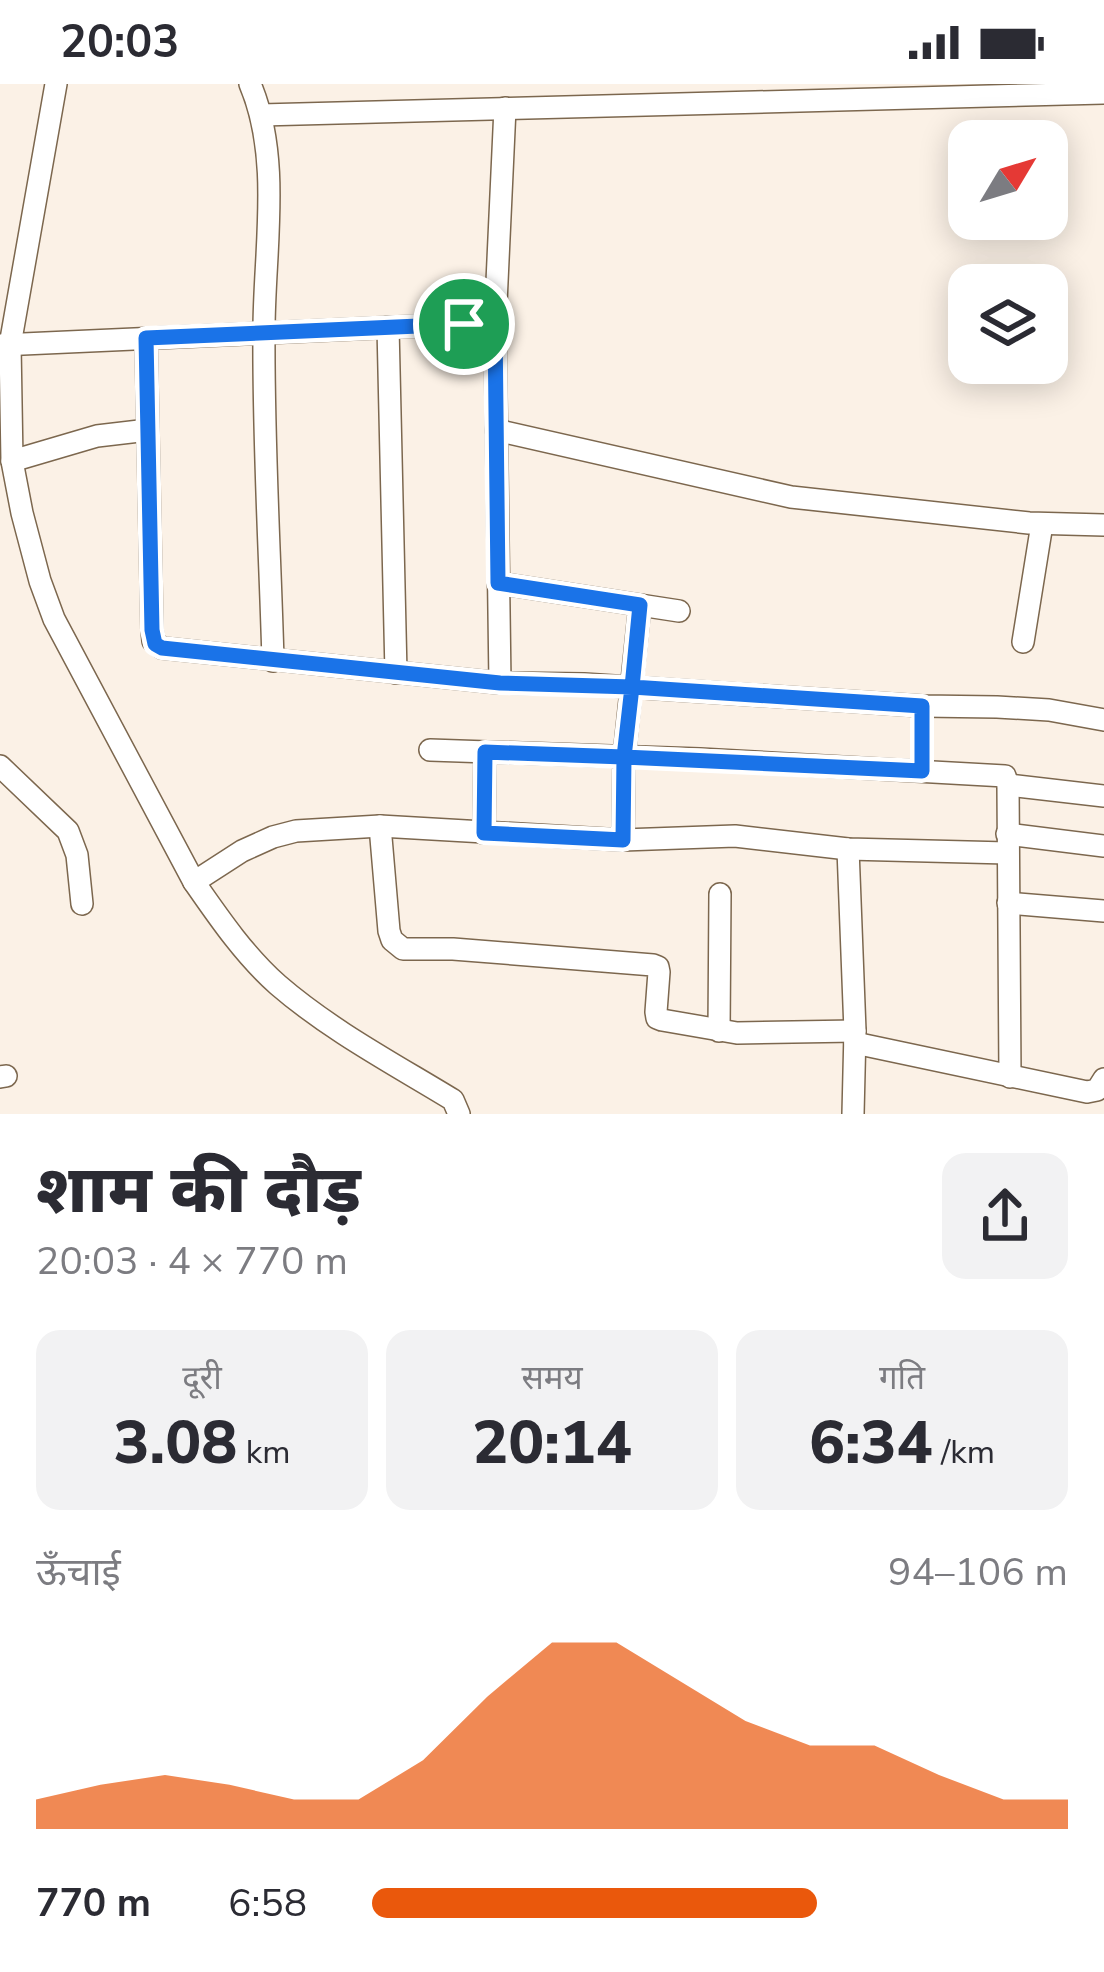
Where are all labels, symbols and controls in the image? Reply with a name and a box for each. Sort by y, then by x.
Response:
text: 20:03 [60,12,179,73]
north arrow [948,120,1068,240]
map controls [948,120,1068,384]
button: layers [948,264,1068,384]
pin [413,273,515,375]
icon: arrive [431,291,497,357]
text: शाम की दौड़ [36,1145,361,1235]
button: share [942,1153,1068,1279]
text: 20:03 · 4 × 770 m [36,1235,348,1288]
text: दूरी [182,1356,222,1401]
text: समय [521,1356,583,1401]
text: गति [879,1356,925,1401]
text: 3.08 [114,1402,237,1484]
text: 20:14 [472,1402,632,1484]
text: 6:34 [809,1402,933,1484]
text: km [237,1430,290,1475]
text: /km [933,1430,995,1475]
text: ऊँचाई [36,1546,121,1599]
text: 94–106 m [888,1546,1068,1599]
text: 770 m [36,1877,151,1930]
text: 6:58 [228,1877,307,1930]

